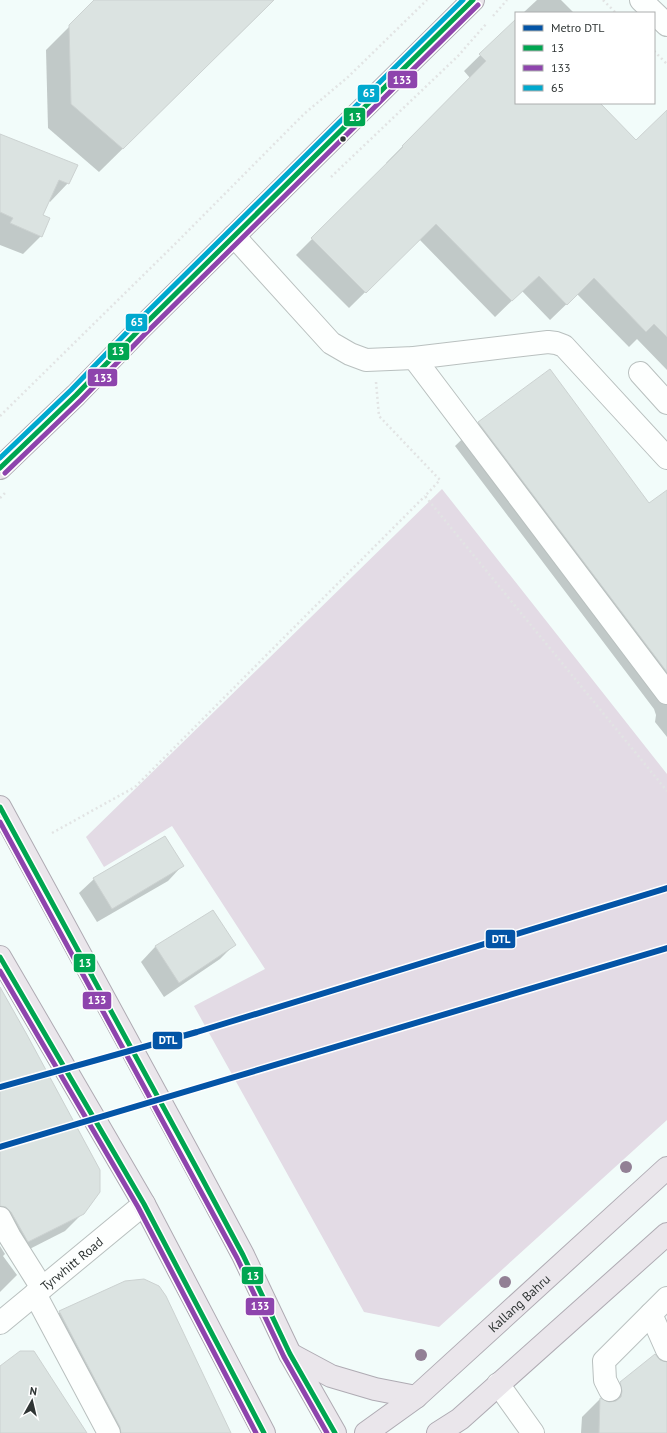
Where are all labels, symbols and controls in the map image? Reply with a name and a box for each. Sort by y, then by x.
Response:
legend [515,12,655,104]
text: Metro DTL [551,20,605,35]
text: 13 [551,40,564,55]
text: 133 [551,60,571,75]
line badge: 133 [387,70,418,89]
text: 133 [393,73,411,87]
text: 65 [551,80,564,95]
line badge: 65 [357,84,380,103]
text: 65 [363,86,375,100]
line badge: 13 [343,107,366,127]
text: 13 [349,110,361,124]
unlabelled marker [338,134,348,144]
line badge: 65 [125,313,148,332]
text: 65 [131,315,143,329]
line badge: 13 [107,342,130,361]
text: 13 [112,344,124,358]
line badge: 133 [87,368,118,387]
text: 133 [94,371,112,385]
line badge: DTL [485,929,516,949]
text: DTL [492,932,511,946]
line badge: 13 [73,953,96,973]
text: 13 [79,956,91,970]
line badge: 133 [82,991,112,1010]
text: 133 [88,993,106,1007]
line badge: DTL [152,1031,183,1050]
text: DTL [159,1033,178,1047]
street label: Tyrwhitt Road [37,1233,107,1295]
line badge: 13 [241,1266,264,1285]
text: 13 [247,1269,259,1283]
street label: Kallang Bahru [485,1271,554,1336]
line badge: 133 [245,1297,275,1316]
text: 133 [251,1299,269,1313]
north arrow [12,1381,52,1421]
text: N [29,1384,38,1399]

